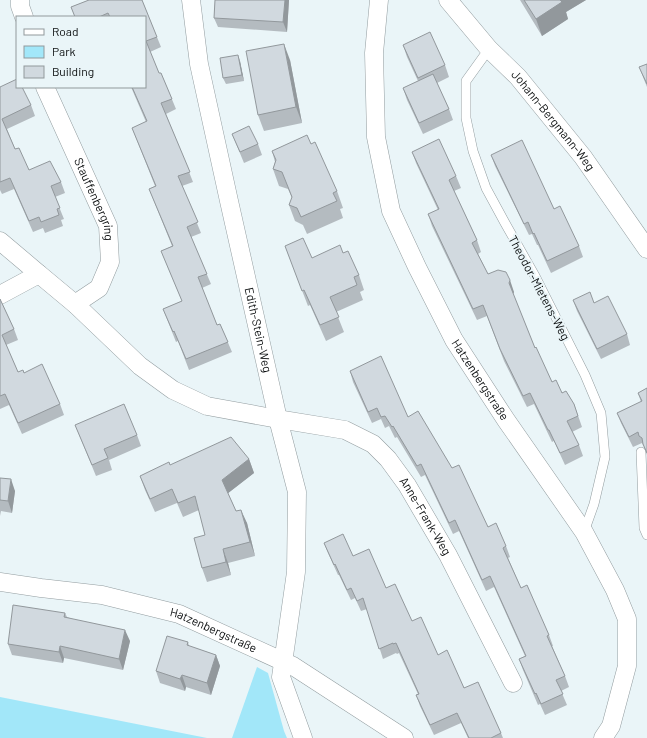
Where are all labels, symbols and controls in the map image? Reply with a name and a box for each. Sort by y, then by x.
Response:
legend [16,16,146,88]
text: Road [52,24,79,38]
text: Park [52,44,76,58]
text: Building [52,64,94,78]
street label: Johann-Bergmann-Weg [509,67,598,173]
street label: Stauffenbergring [72,155,117,241]
street label: Theodor-Mietens-Weg [506,233,573,342]
street label: Edith-Stein-Weg [243,286,275,374]
street label: Hatzenbergstraße [449,336,512,423]
street label: Anne-Frank-Weg [398,474,455,557]
street label: Hatzenbergstraße [169,604,259,655]

